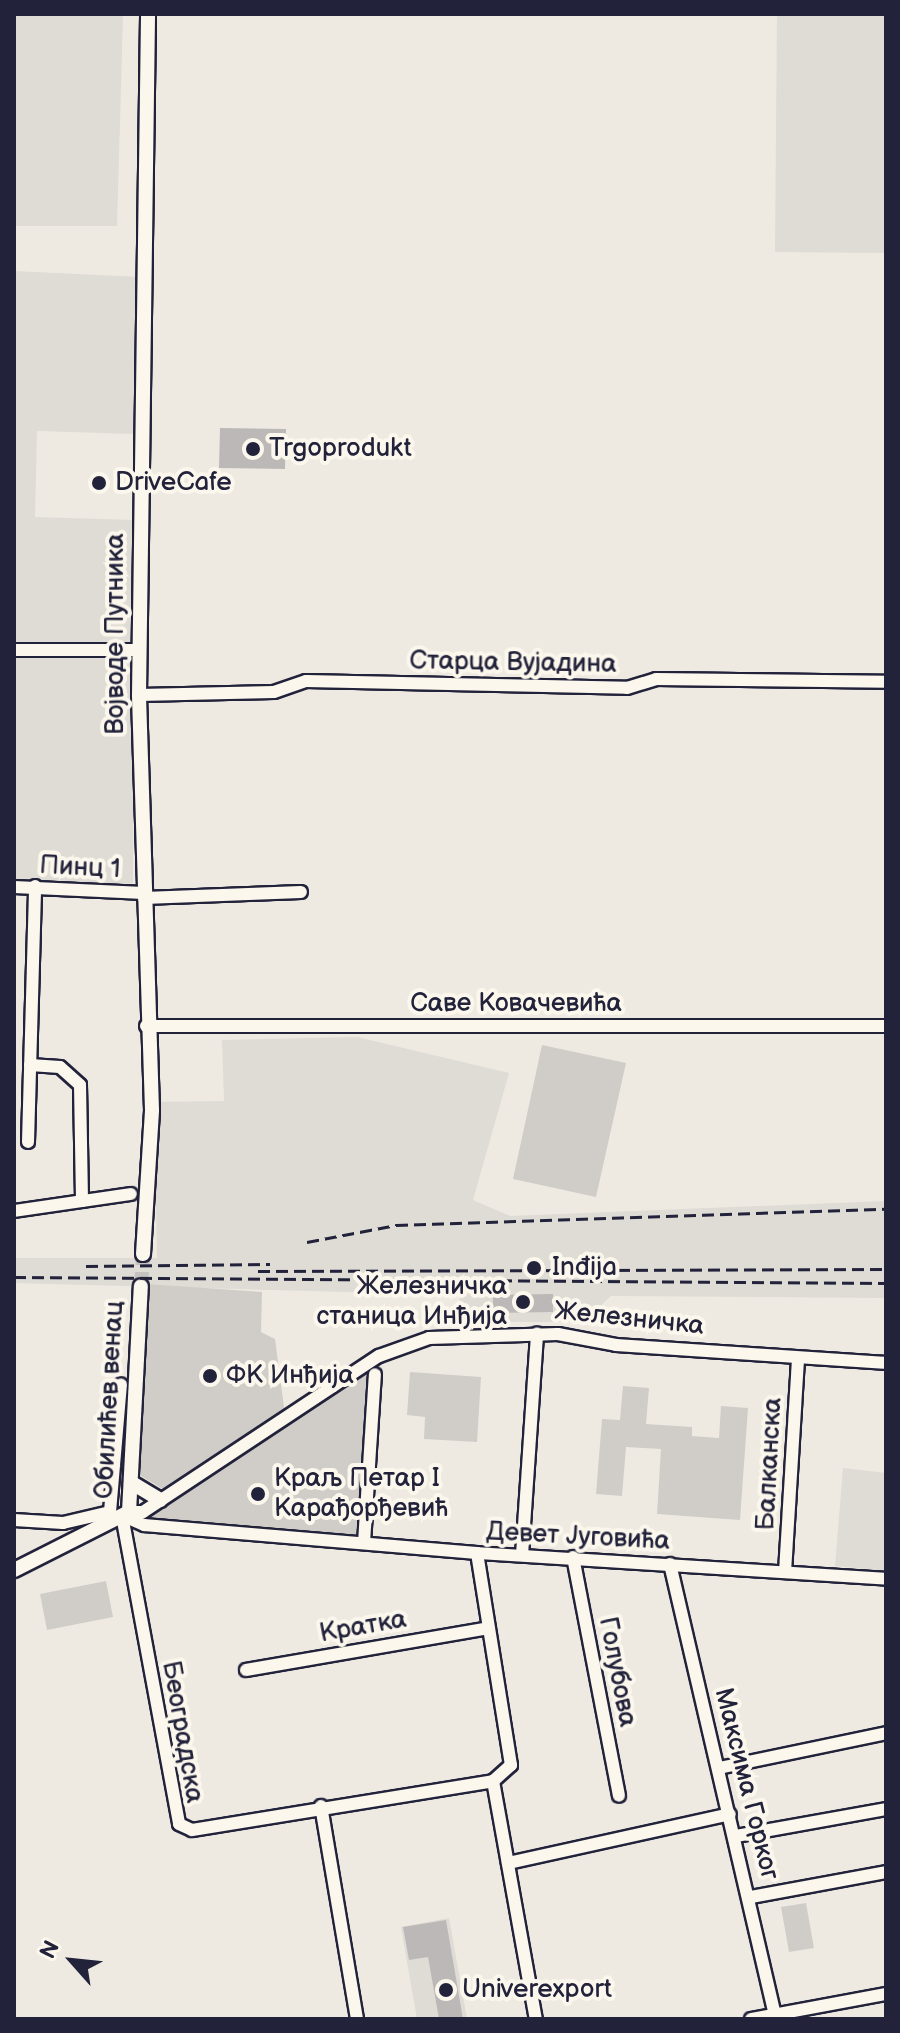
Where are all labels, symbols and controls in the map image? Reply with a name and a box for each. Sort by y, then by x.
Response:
place label: Trgoprodukt [269,433,412,465]
marker: Trgoprodukt [244,440,262,458]
place label: DriveCafe [115,467,232,499]
marker: DriveCafe [90,474,108,492]
street label: Војводе Путника [100,533,132,735]
street label: Старца Вујадина [409,646,617,680]
street label: Пинц 1 [39,850,121,886]
street label: Саве Ковачевића [410,988,622,1020]
place label: Inđija [552,1252,617,1284]
marker: Inđija [523,1257,545,1279]
place label: Железничка станица Инђија [316,1271,507,1332]
marker: Железничка станица Инђија [514,1293,532,1311]
street label: Железничка [553,1296,705,1342]
street label: Обилићев венац [89,1300,131,1500]
place label: ФК Инђија [226,1360,354,1392]
marker: ФК Инђија [201,1367,219,1385]
street label: Балканска [751,1397,789,1531]
place label: Краљ Петар I Карађорђевић [274,1463,448,1524]
marker: Краљ Петар I Карађорђевић [249,1485,267,1503]
street label: Девет Југовића [485,1517,671,1557]
street label: Кратка [317,1604,409,1650]
street label: Голубова [591,1614,643,1730]
street label: Београдска [154,1659,210,1805]
street label: Максима Горког [707,1685,785,1883]
north arrow [32,1921,112,2001]
text: N [34,1936,66,1963]
place label: Univerexport [462,1974,612,2006]
marker: Univerexport [437,1981,455,1999]

